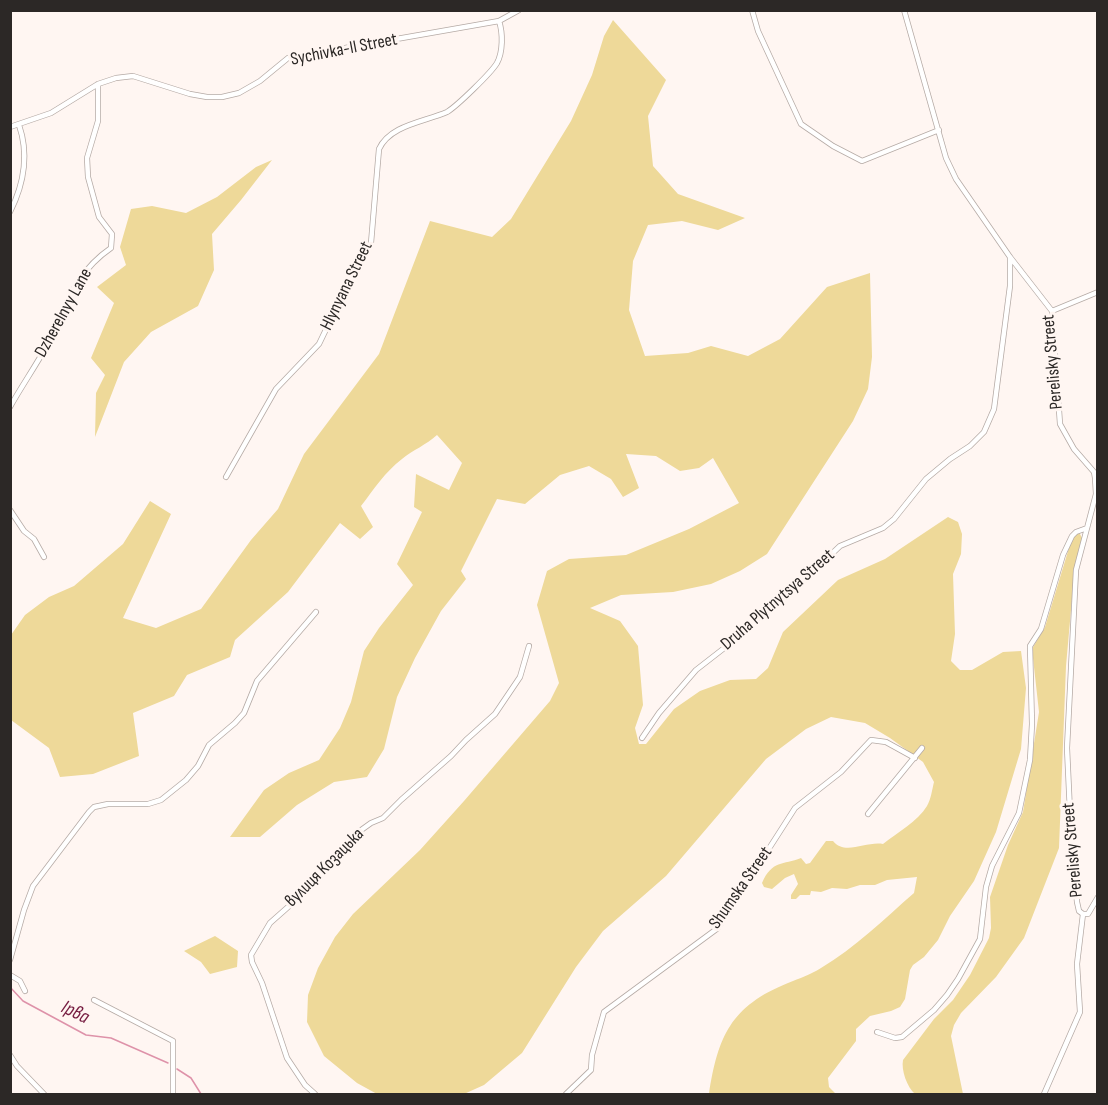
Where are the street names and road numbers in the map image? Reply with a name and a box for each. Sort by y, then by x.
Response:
street label: Sychivka-II Street [289,29,399,71]
street label: Hlynyana Street [316,238,378,334]
street label: Dzherelnyy Lane [31,265,97,361]
street label: Perelisky Street [1038,314,1068,410]
street label: Druha Plytnytsya Street [717,545,839,655]
street label: Perelisky Street [1058,802,1088,898]
street label: вулиця Козацька [281,824,369,912]
street label: Shumska Street [705,843,777,933]

